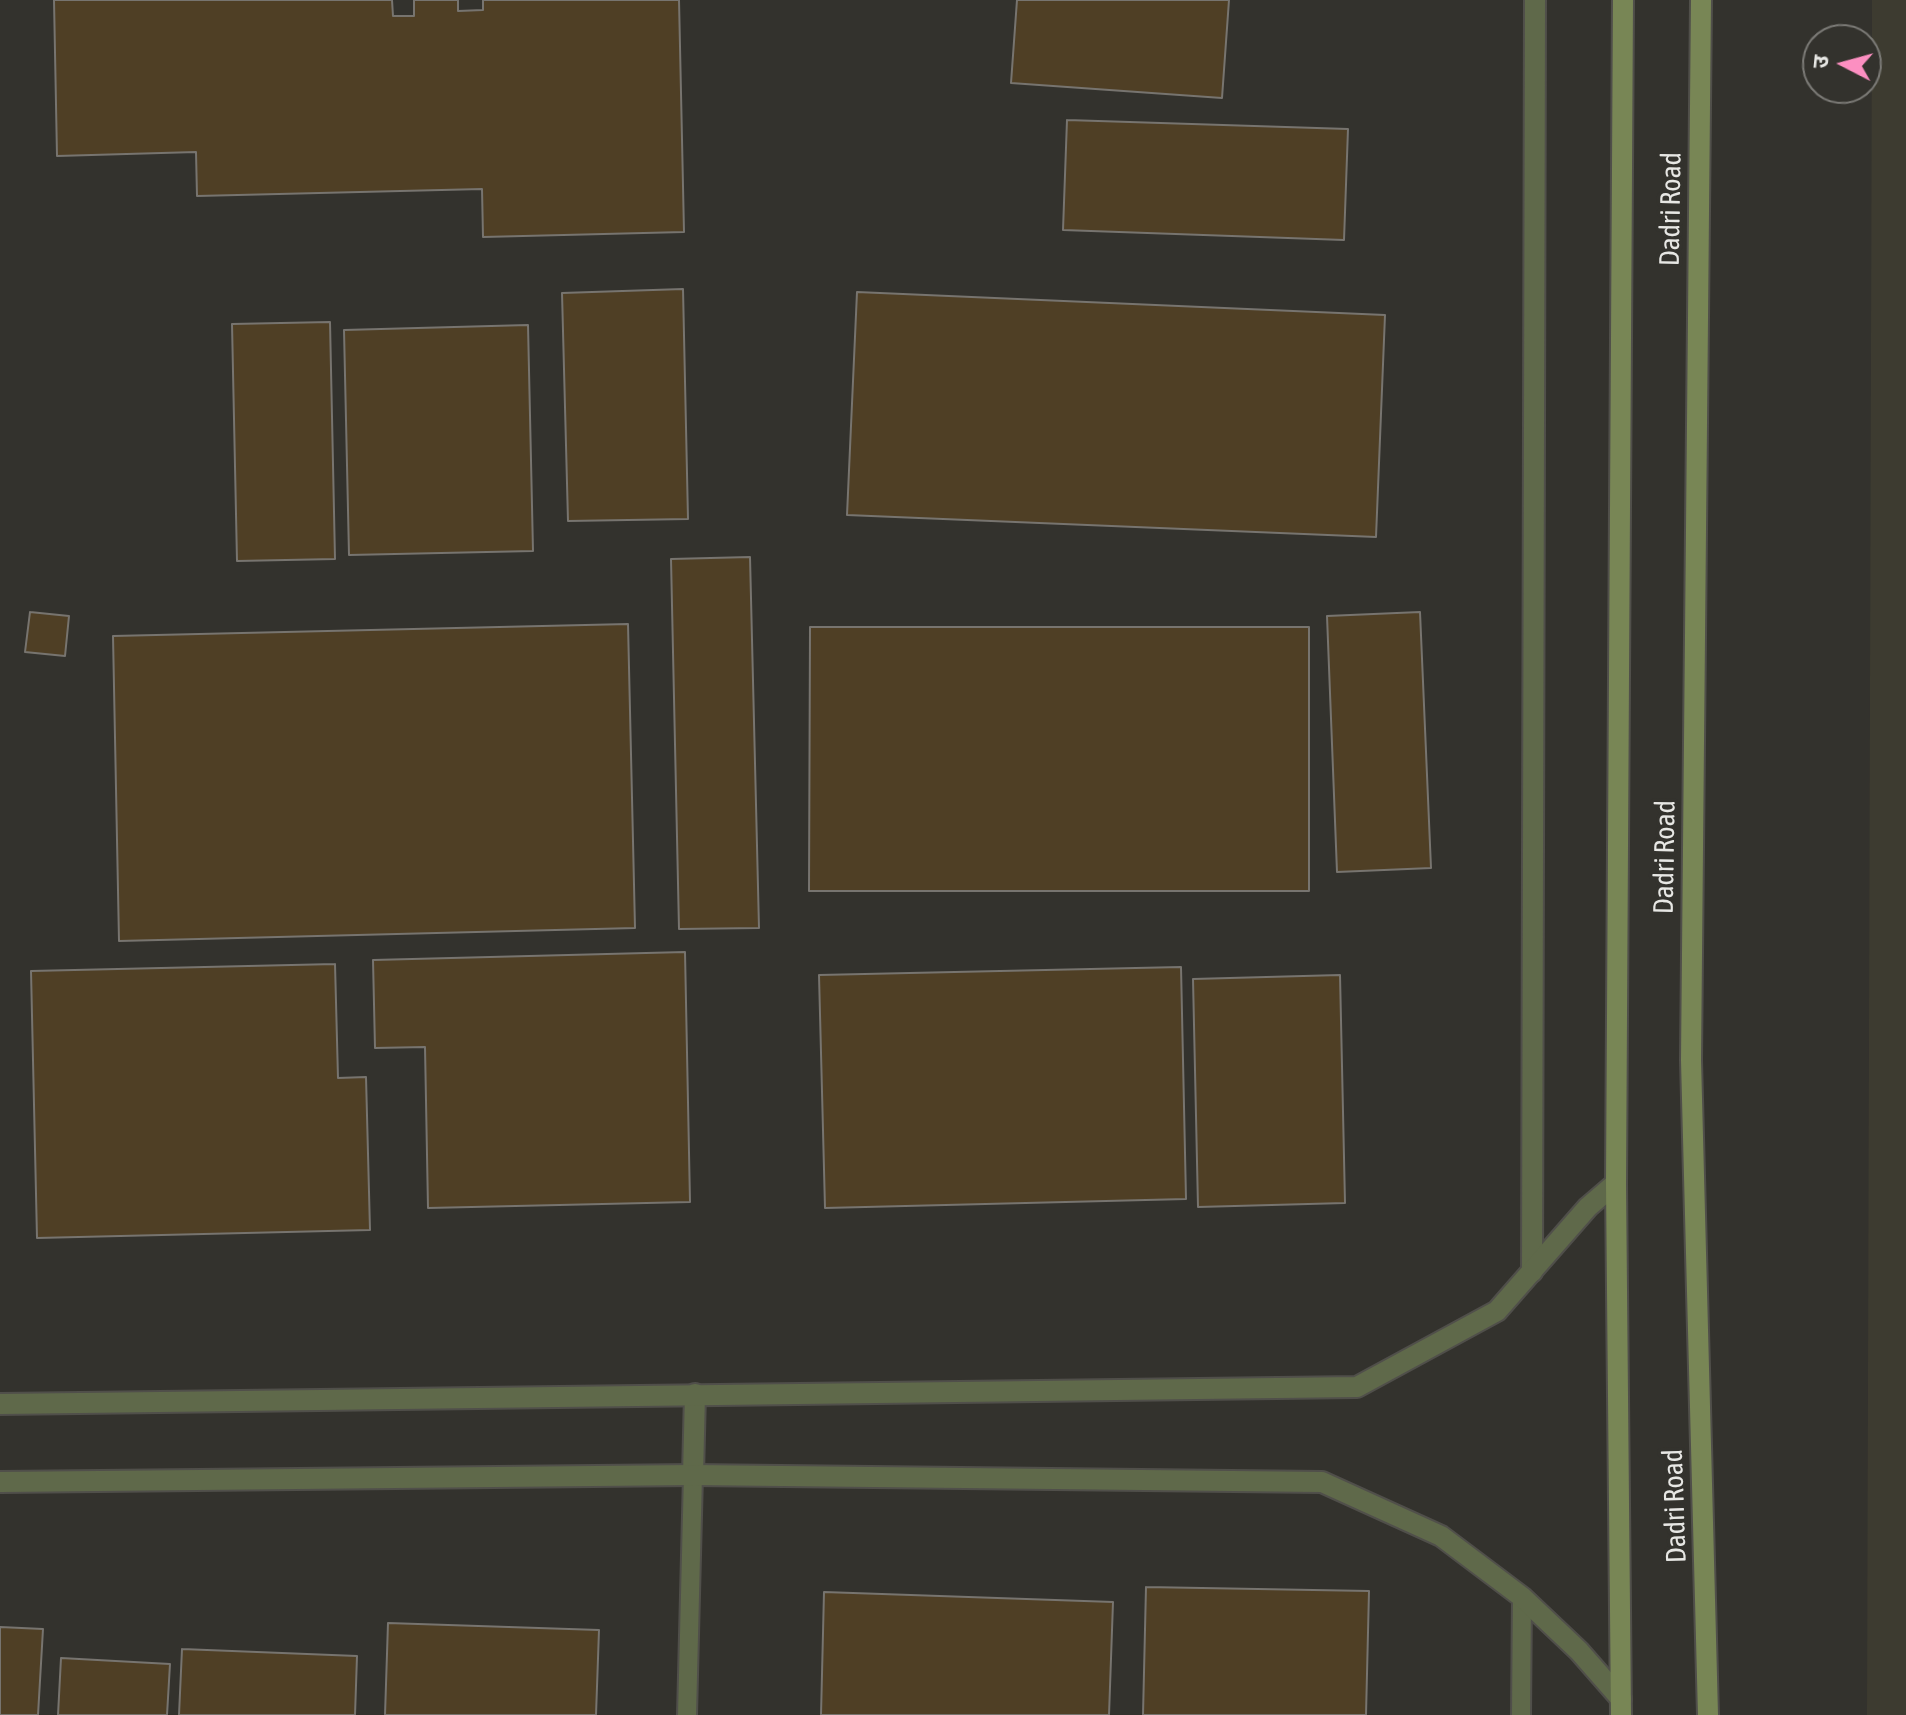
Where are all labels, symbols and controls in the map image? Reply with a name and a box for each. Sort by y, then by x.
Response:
north arrow [1802,24,1882,104]
text: उ [1807,54,1834,69]
street label: Dadri Road [1653,152,1689,266]
street label: Dadri Road [1647,800,1683,914]
street label: Dadri Road [1656,1448,1694,1564]

